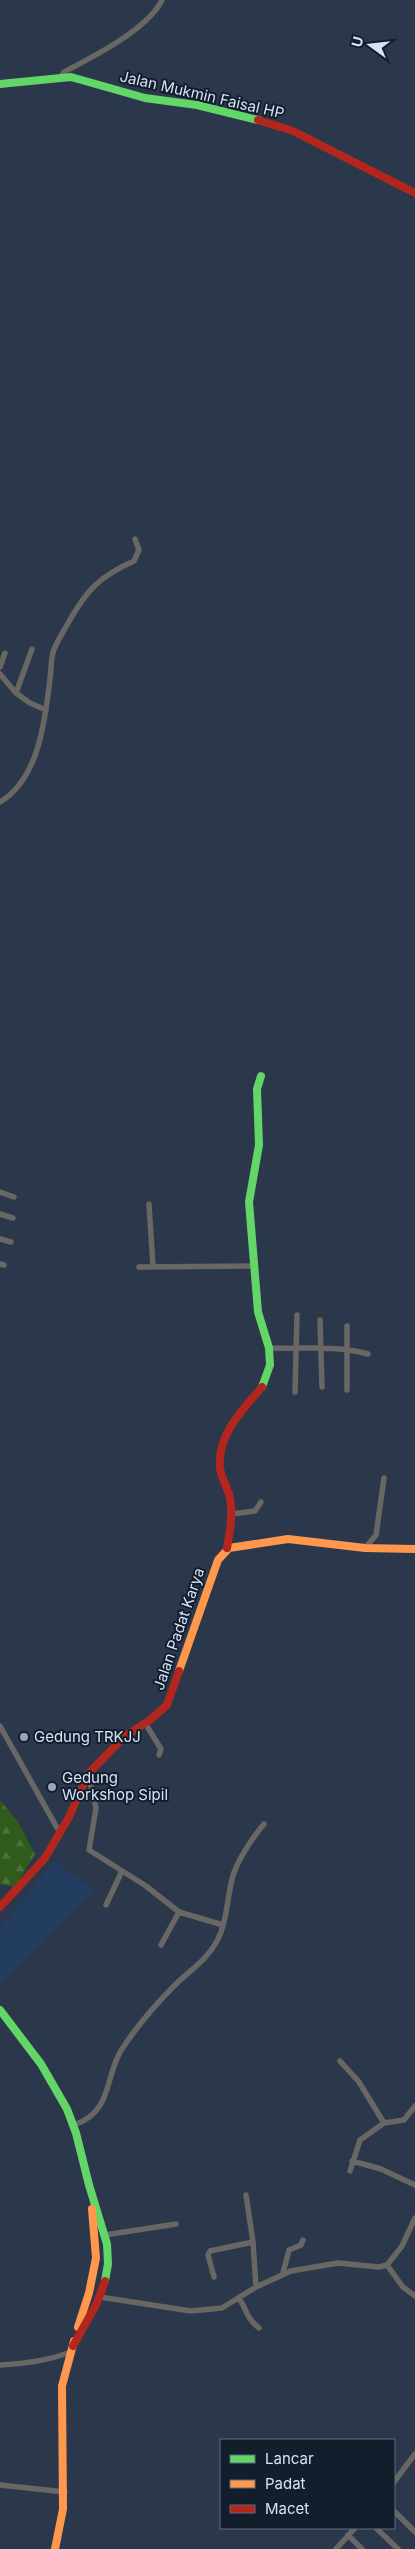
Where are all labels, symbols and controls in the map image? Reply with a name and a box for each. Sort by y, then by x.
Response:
north arrow [345,20,395,70]
text: U [347,34,366,49]
street label: Jalan Mukmin Faisal HP [118,66,286,123]
street label: Jalan Padat Karya [149,1565,208,1692]
place label: Gedung TRKJJ [34,1727,141,1746]
marker: Gedung TRKJJ [18,1731,30,1743]
place label: Gedung Workshop Sipil [62,1768,168,1804]
marker: Gedung Workshop Sipil [46,1781,58,1793]
legend [220,2439,395,2529]
text: Lancar [265,2449,314,2468]
text: Padat [265,2474,306,2493]
text: Macet [265,2499,309,2518]

